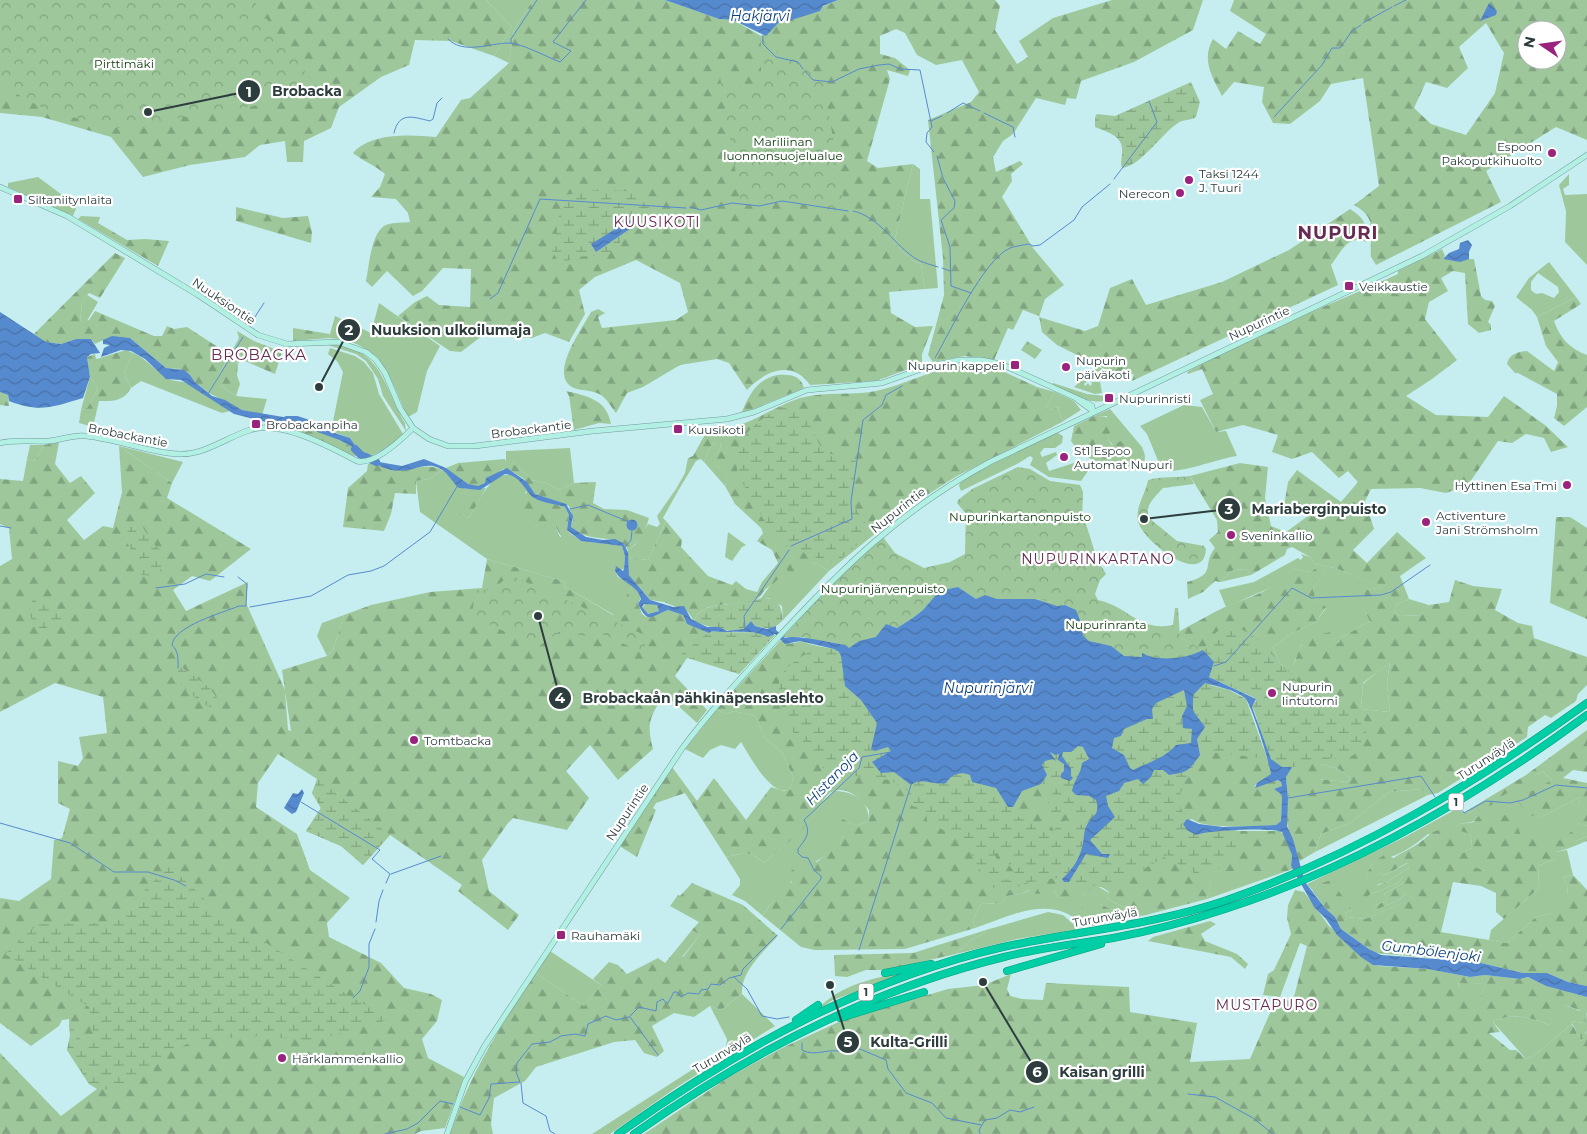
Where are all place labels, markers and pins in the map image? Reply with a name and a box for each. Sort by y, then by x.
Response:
callout: Brobacka [237,77,352,106]
place label: Espoon Pakoputkihuolto [1442,139,1542,168]
marker: Espoon Pakoputkihuolto [1546,147,1558,159]
place label: Taksi 1244 J. Tuuri [1198,166,1259,195]
marker: Taksi 1244 J. Tuuri [1183,174,1195,186]
place label: Nerecon [1119,186,1170,201]
marker: Nerecon [1174,187,1186,199]
place label: Siltaniitynlaita [28,192,112,207]
marker: Siltaniitynlaita [12,193,24,205]
place label: Veikkaustie [1359,279,1428,294]
marker: Veikkaustie [1343,280,1355,292]
callout: Nuuksion ulkoilumaja [336,316,541,345]
place label: Nupurin päiväkoti [1076,353,1130,382]
place label: Nupurin kappeli [908,358,1005,373]
marker: Nupurin kappeli [1009,359,1021,371]
marker: Nupurin päiväkoti [1060,361,1072,373]
place label: Nupurinristi [1119,391,1191,406]
marker: Nupurinristi [1103,392,1115,404]
place label: Brobackanpiha [266,417,358,432]
marker: Brobackanpiha [250,418,262,430]
place label: Kuusikoti [688,422,744,437]
marker: Kuusikoti [672,423,684,435]
place label: St1 Espoo Automat Nupuri [1074,443,1173,472]
marker: St1 Espoo Automat Nupuri [1058,451,1070,463]
place label: Hyttinen Esa Tmi [1455,478,1557,493]
marker: Hyttinen Esa Tmi [1561,479,1573,491]
callout: Mariaberginpuisto [1216,495,1396,524]
place label: Activenture Jani Strömsholm [1435,508,1538,537]
marker: Activenture Jani Strömsholm [1420,516,1432,528]
place label: Sveninkallio [1241,528,1313,543]
marker: Sveninkallio [1225,529,1237,541]
place label: Nupurin lintutorni [1282,679,1338,708]
callout: Brobackaån pähkinäpensaslehto [548,683,834,712]
marker: Nupurin lintutorni [1266,687,1278,699]
place label: Tomtbacka [424,733,491,748]
marker: Tomtbacka [408,734,420,746]
place label: Rauhamäki [571,928,640,943]
marker: Rauhamäki [555,929,567,941]
callout: Kulta-Grilli [835,1027,958,1056]
place label: Härklammenkallio [292,1051,403,1066]
marker: Härklammenkallio [276,1052,288,1064]
callout: Kaisan grilli [1024,1058,1155,1087]

